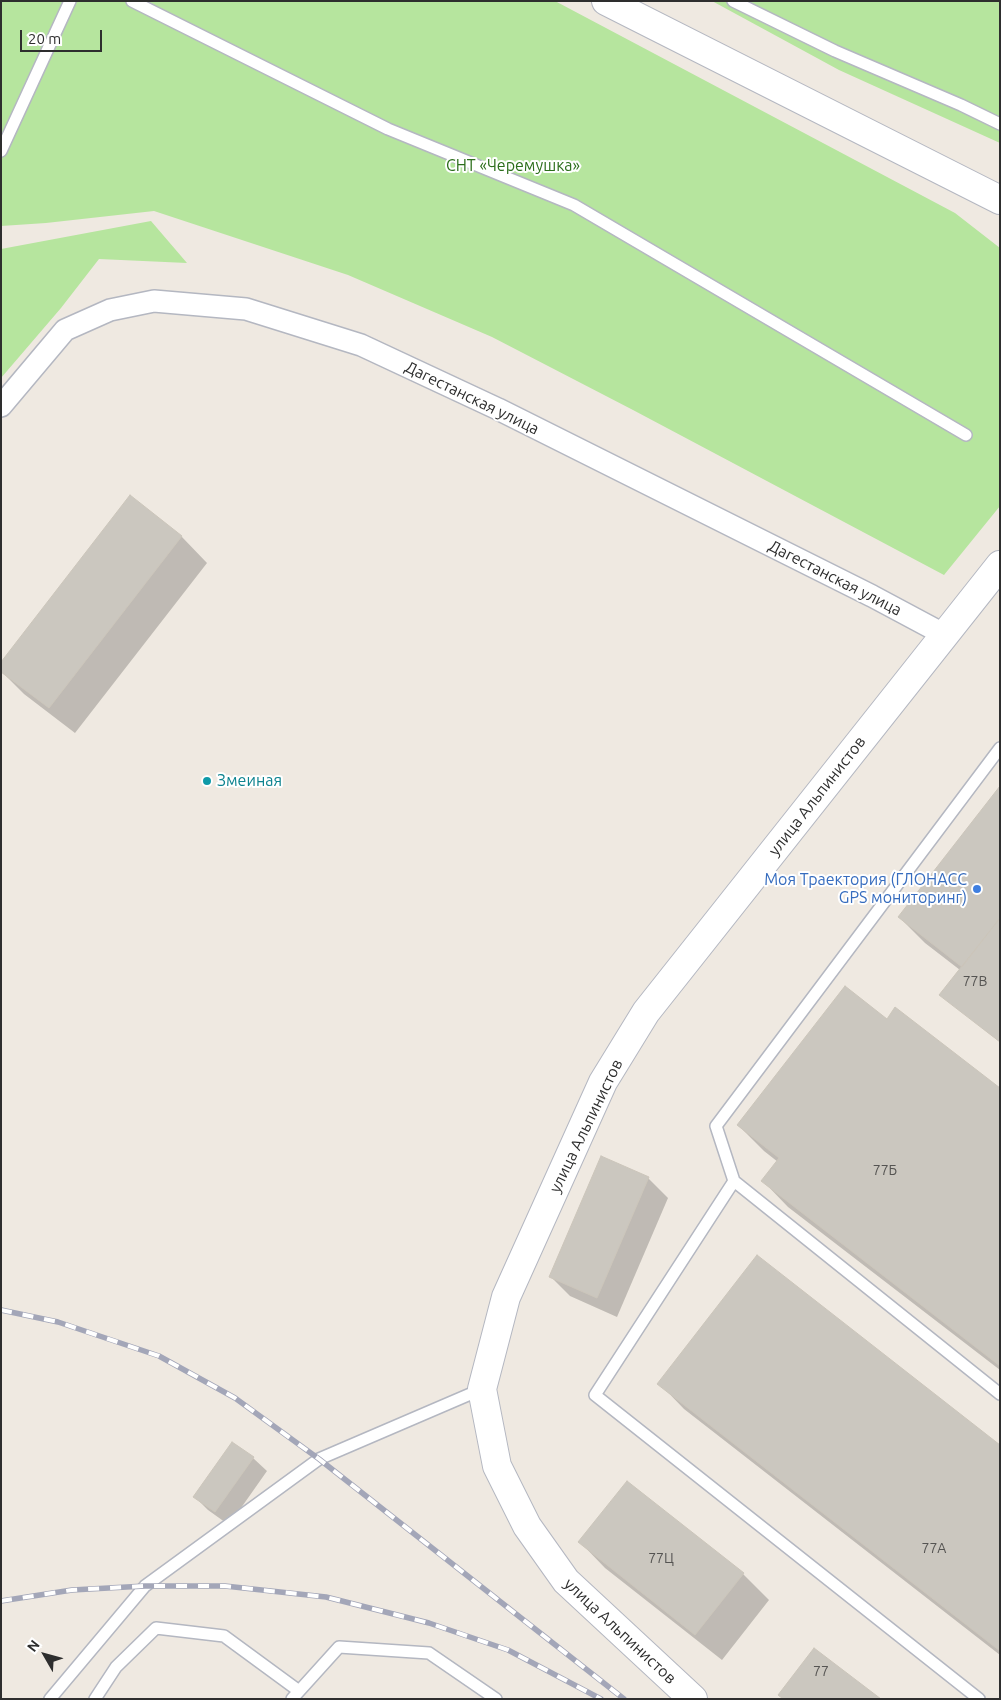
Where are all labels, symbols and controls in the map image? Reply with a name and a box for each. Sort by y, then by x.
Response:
scale bar [22,20,105,52]
text: 20 m [28,30,61,47]
park label: СНТ «Черемушка» [446,156,580,176]
street label: Дагестанская улица [402,357,542,439]
street label: Дагестанская улица [765,536,905,620]
street label: улица Альпинистов [764,732,870,860]
place label: Змеиная [217,771,282,791]
marker: Змеиная [201,775,213,787]
place label: Моя Траектория (ГЛОНАСС GPS мониторинг) [764,870,967,908]
marker: Моя Траектория (ГЛОНАСС GPS мониторинг) [971,883,983,895]
house number: 77В [963,973,987,989]
street label: улица Альпинистов [545,1056,627,1196]
house number: 77Б [873,1162,897,1178]
house number: 77А [922,1540,946,1556]
house number: 77Ц [648,1550,674,1566]
street label: улица Альпинистов [560,1574,680,1688]
north arrow [20,1630,70,1680]
text: N [24,1637,43,1655]
house number: 77 [813,1663,829,1679]

